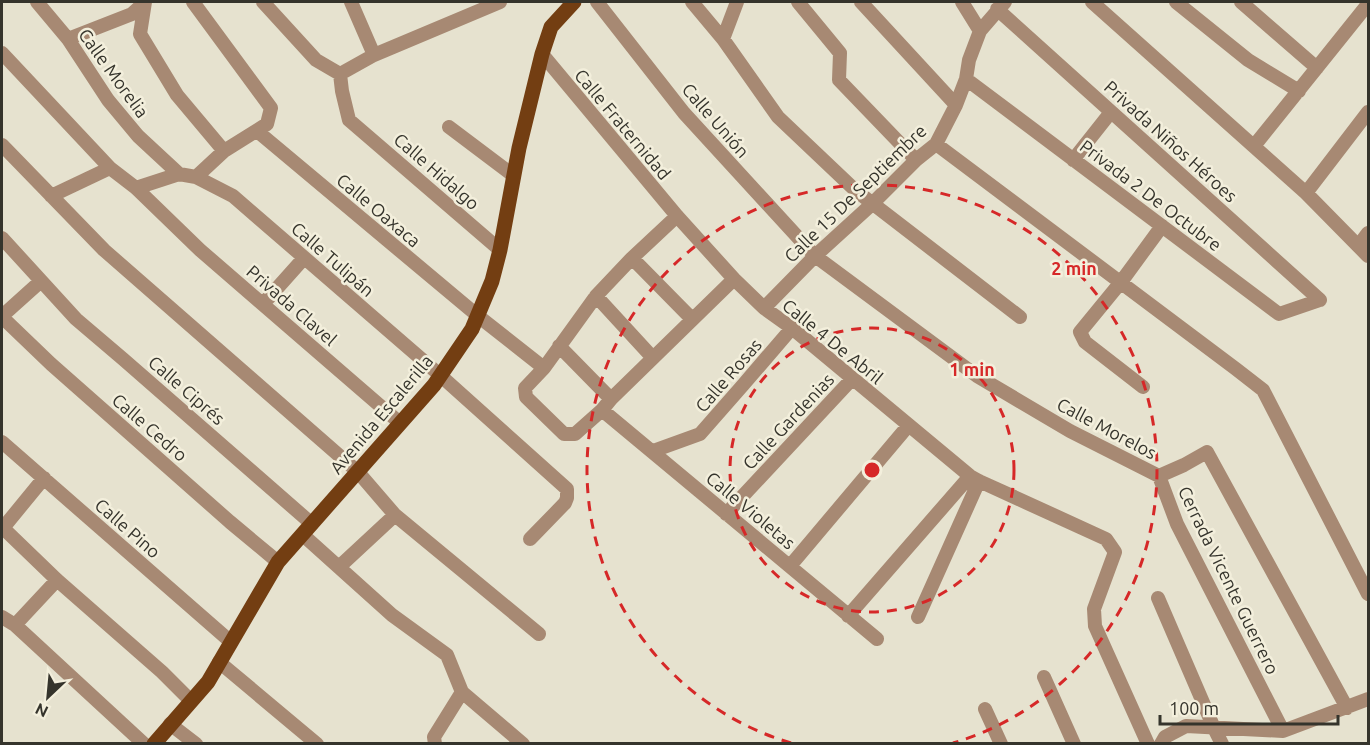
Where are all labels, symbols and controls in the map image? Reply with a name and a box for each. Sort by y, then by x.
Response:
street label: Calle Morelia [75,25,153,121]
street label: Calle Fraternidad [571,65,675,183]
street label: Privada Niños Héroes [1101,76,1242,206]
street label: Calle Unión [678,79,754,161]
street label: Calle 15 De Septiembre [780,120,930,266]
street label: Calle Hidalgo [390,129,484,213]
street label: Privada 2 De Octubre [1076,135,1226,255]
street label: Calle Oaxaca [333,169,425,251]
street label: Calle Tulipán [288,218,378,300]
text: 2 min [1051,258,1097,278]
street label: Privada Clavel [243,261,341,350]
street label: Calle 4 De Abril [779,295,887,388]
street label: Calle Rosas [691,334,765,416]
street label: Avenida Escalerilla [326,351,436,477]
street label: Calle Ciprés [145,352,229,429]
text: 1 min [949,359,995,379]
street label: Calle Gardenias [738,369,838,473]
street label: Calle Cedro [108,389,192,465]
street label: Calle Morelos [1054,393,1160,463]
centre of rings [862,460,882,480]
street label: Calle Violetas [703,467,799,553]
street label: Cerrada Vicente Guerrero [1175,483,1283,677]
street label: Calle Pino [91,494,165,562]
north arrow [18,667,78,727]
scale bar [1160,688,1338,726]
text: 100 m [1169,698,1219,718]
text: N [32,700,51,721]

